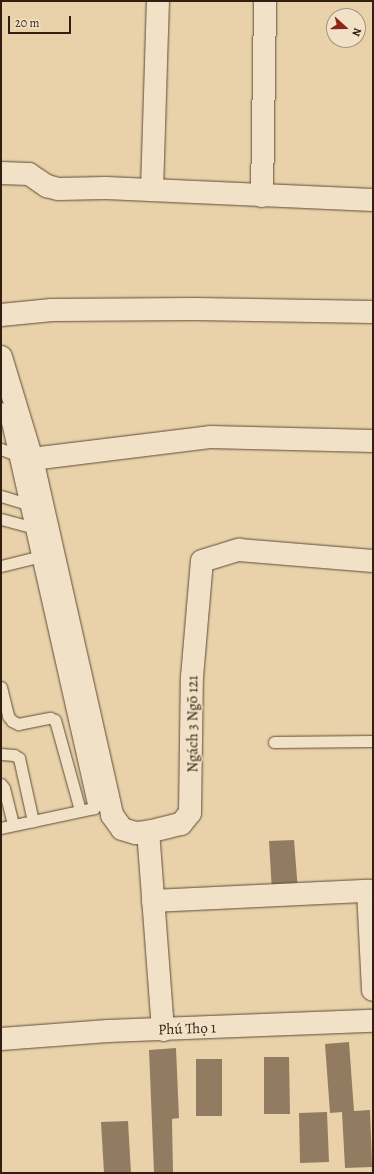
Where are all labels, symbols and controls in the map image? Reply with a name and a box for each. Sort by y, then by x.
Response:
scale bar [10,8,73,34]
north arrow [326,8,366,48]
text: 20 m [15,15,39,31]
text: N [348,26,365,39]
street label: Ngách 3 Ngõ 121 [184,675,202,773]
street label: Phú Thọ 1 [158,1019,216,1039]

